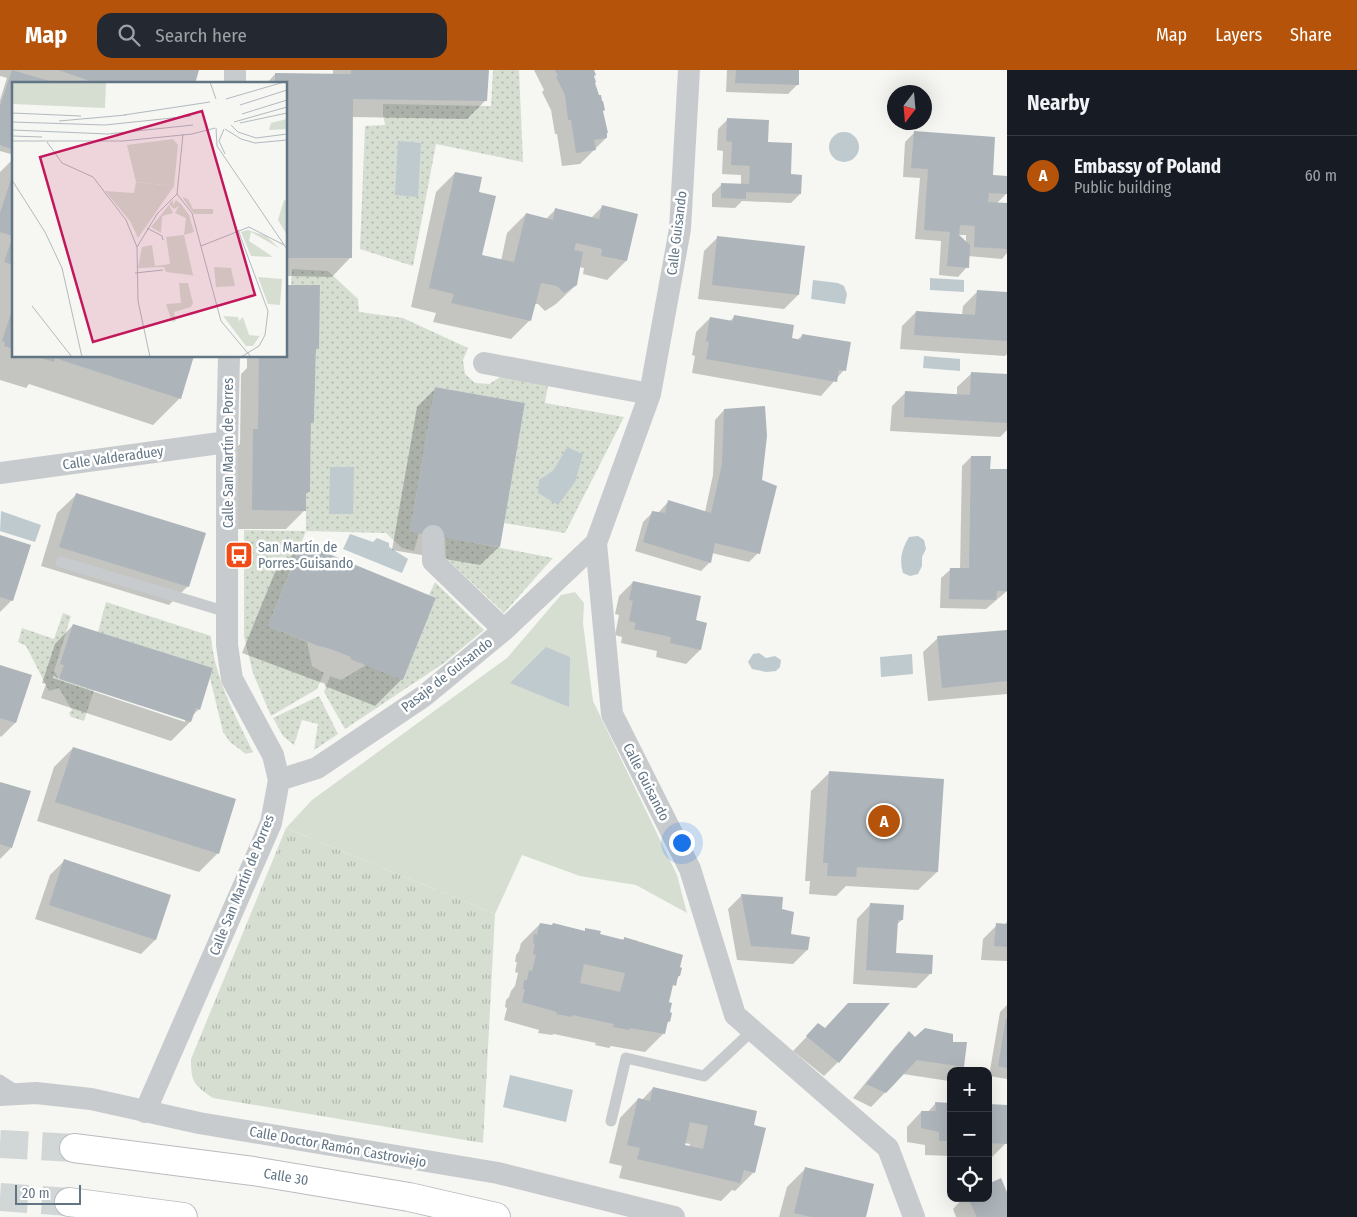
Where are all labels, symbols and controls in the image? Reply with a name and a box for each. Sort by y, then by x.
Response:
search box [97,13,447,58]
text: Map [25,21,67,49]
icon: search [115,21,143,49]
text: Search here [155,24,247,47]
text: Map [1156,24,1187,46]
text: Layers [1215,24,1262,46]
text: Share [1290,24,1332,46]
inset map [12,82,288,358]
north arrow [887,85,932,130]
text: Nearby [1027,90,1089,116]
text: Embassy of Poland [1074,155,1221,178]
text: A [1039,166,1047,185]
text: 60 m [1305,166,1337,185]
text: Public building [1074,178,1171,197]
street label: Calle Guisando [663,190,691,276]
street label: Calle San Martín de Porres [220,378,237,528]
street label: Calle Valderaduey [61,442,165,474]
place label: San Martín de Porres-Guisando [258,539,353,572]
bus stop icon: San Martín de Porres-Guisando [224,540,254,570]
street label: Pasaje de Guisando [398,634,496,716]
street label: Calle Guisando [619,740,673,824]
pin: A [868,802,900,840]
street label: Calle San Martín de Porres [206,812,278,958]
your location [669,830,695,856]
map controls [947,1067,992,1202]
button: + [947,1067,992,1112]
button: − [947,1112,992,1157]
street label: Calle Doctor Ramón Castroviejo [248,1123,428,1171]
button: locate [947,1157,992,1202]
street label: Calle 30 [263,1164,310,1189]
scale bar [15,1182,81,1205]
text: 20 m [22,1185,50,1202]

